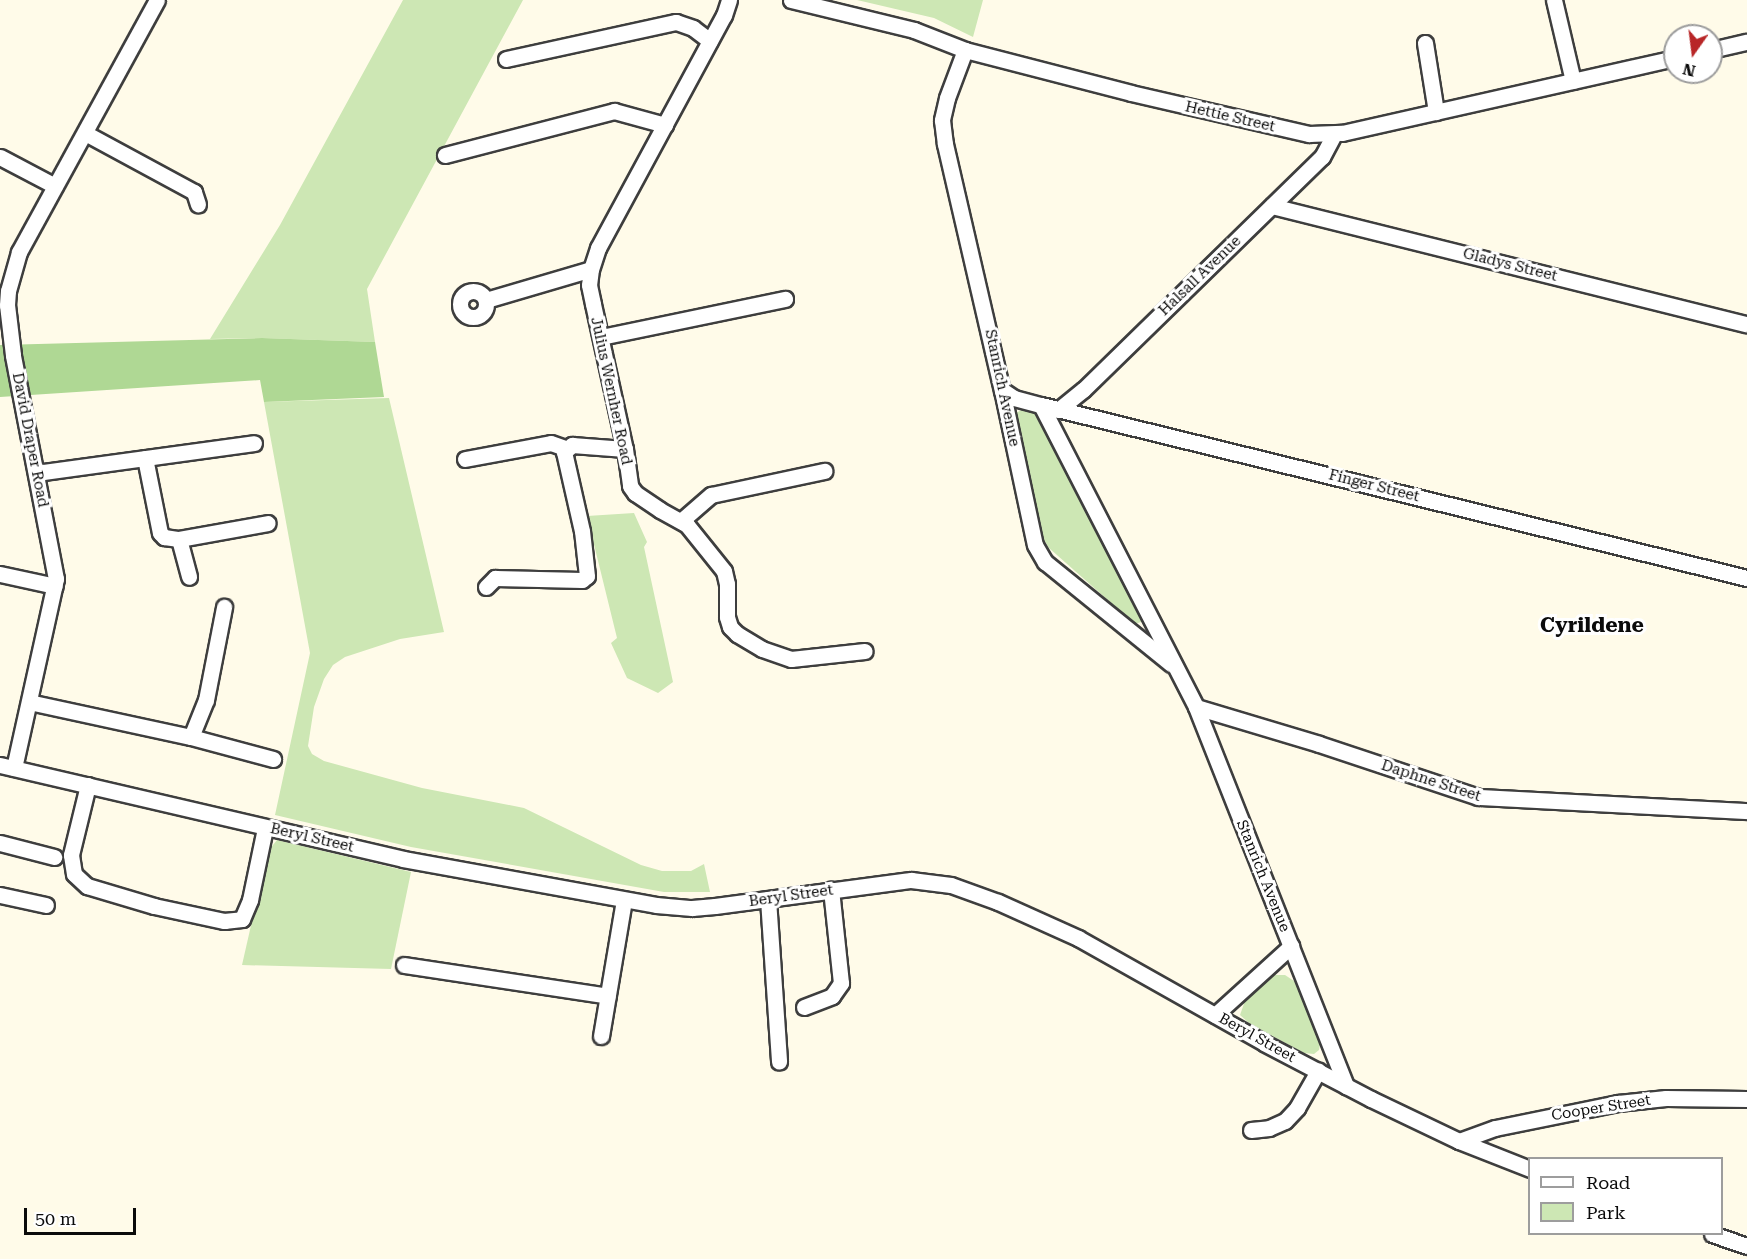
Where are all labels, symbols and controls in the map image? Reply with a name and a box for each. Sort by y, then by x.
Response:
north arrow [1663,24,1723,84]
text: N [1681,59,1697,81]
street label: Hettie Street [1183,98,1277,136]
street label: Halsall Avenue [1155,232,1245,320]
street label: Gladys Street [1461,245,1559,285]
street label: Julius Wernher Road [587,316,635,466]
street label: Stanrich Avenue [981,328,1023,448]
street label: David Draper Road [8,371,52,509]
street label: Finger Street [1327,466,1421,506]
district label: Cyrildene [1540,612,1644,638]
street label: Daphne Street [1379,756,1483,806]
street label: Stanrich Avenue [1232,817,1294,935]
street label: Beryl Street [269,820,355,856]
street label: Beryl Street [748,881,834,911]
street label: Beryl Street [1215,1009,1299,1067]
street label: Cooper Street [1550,1091,1652,1125]
legend [1528,1157,1723,1235]
text: Road [1586,1172,1630,1193]
scale bar [27,1196,140,1234]
text: Park [1586,1202,1626,1223]
text: 50 m [35,1208,76,1229]

